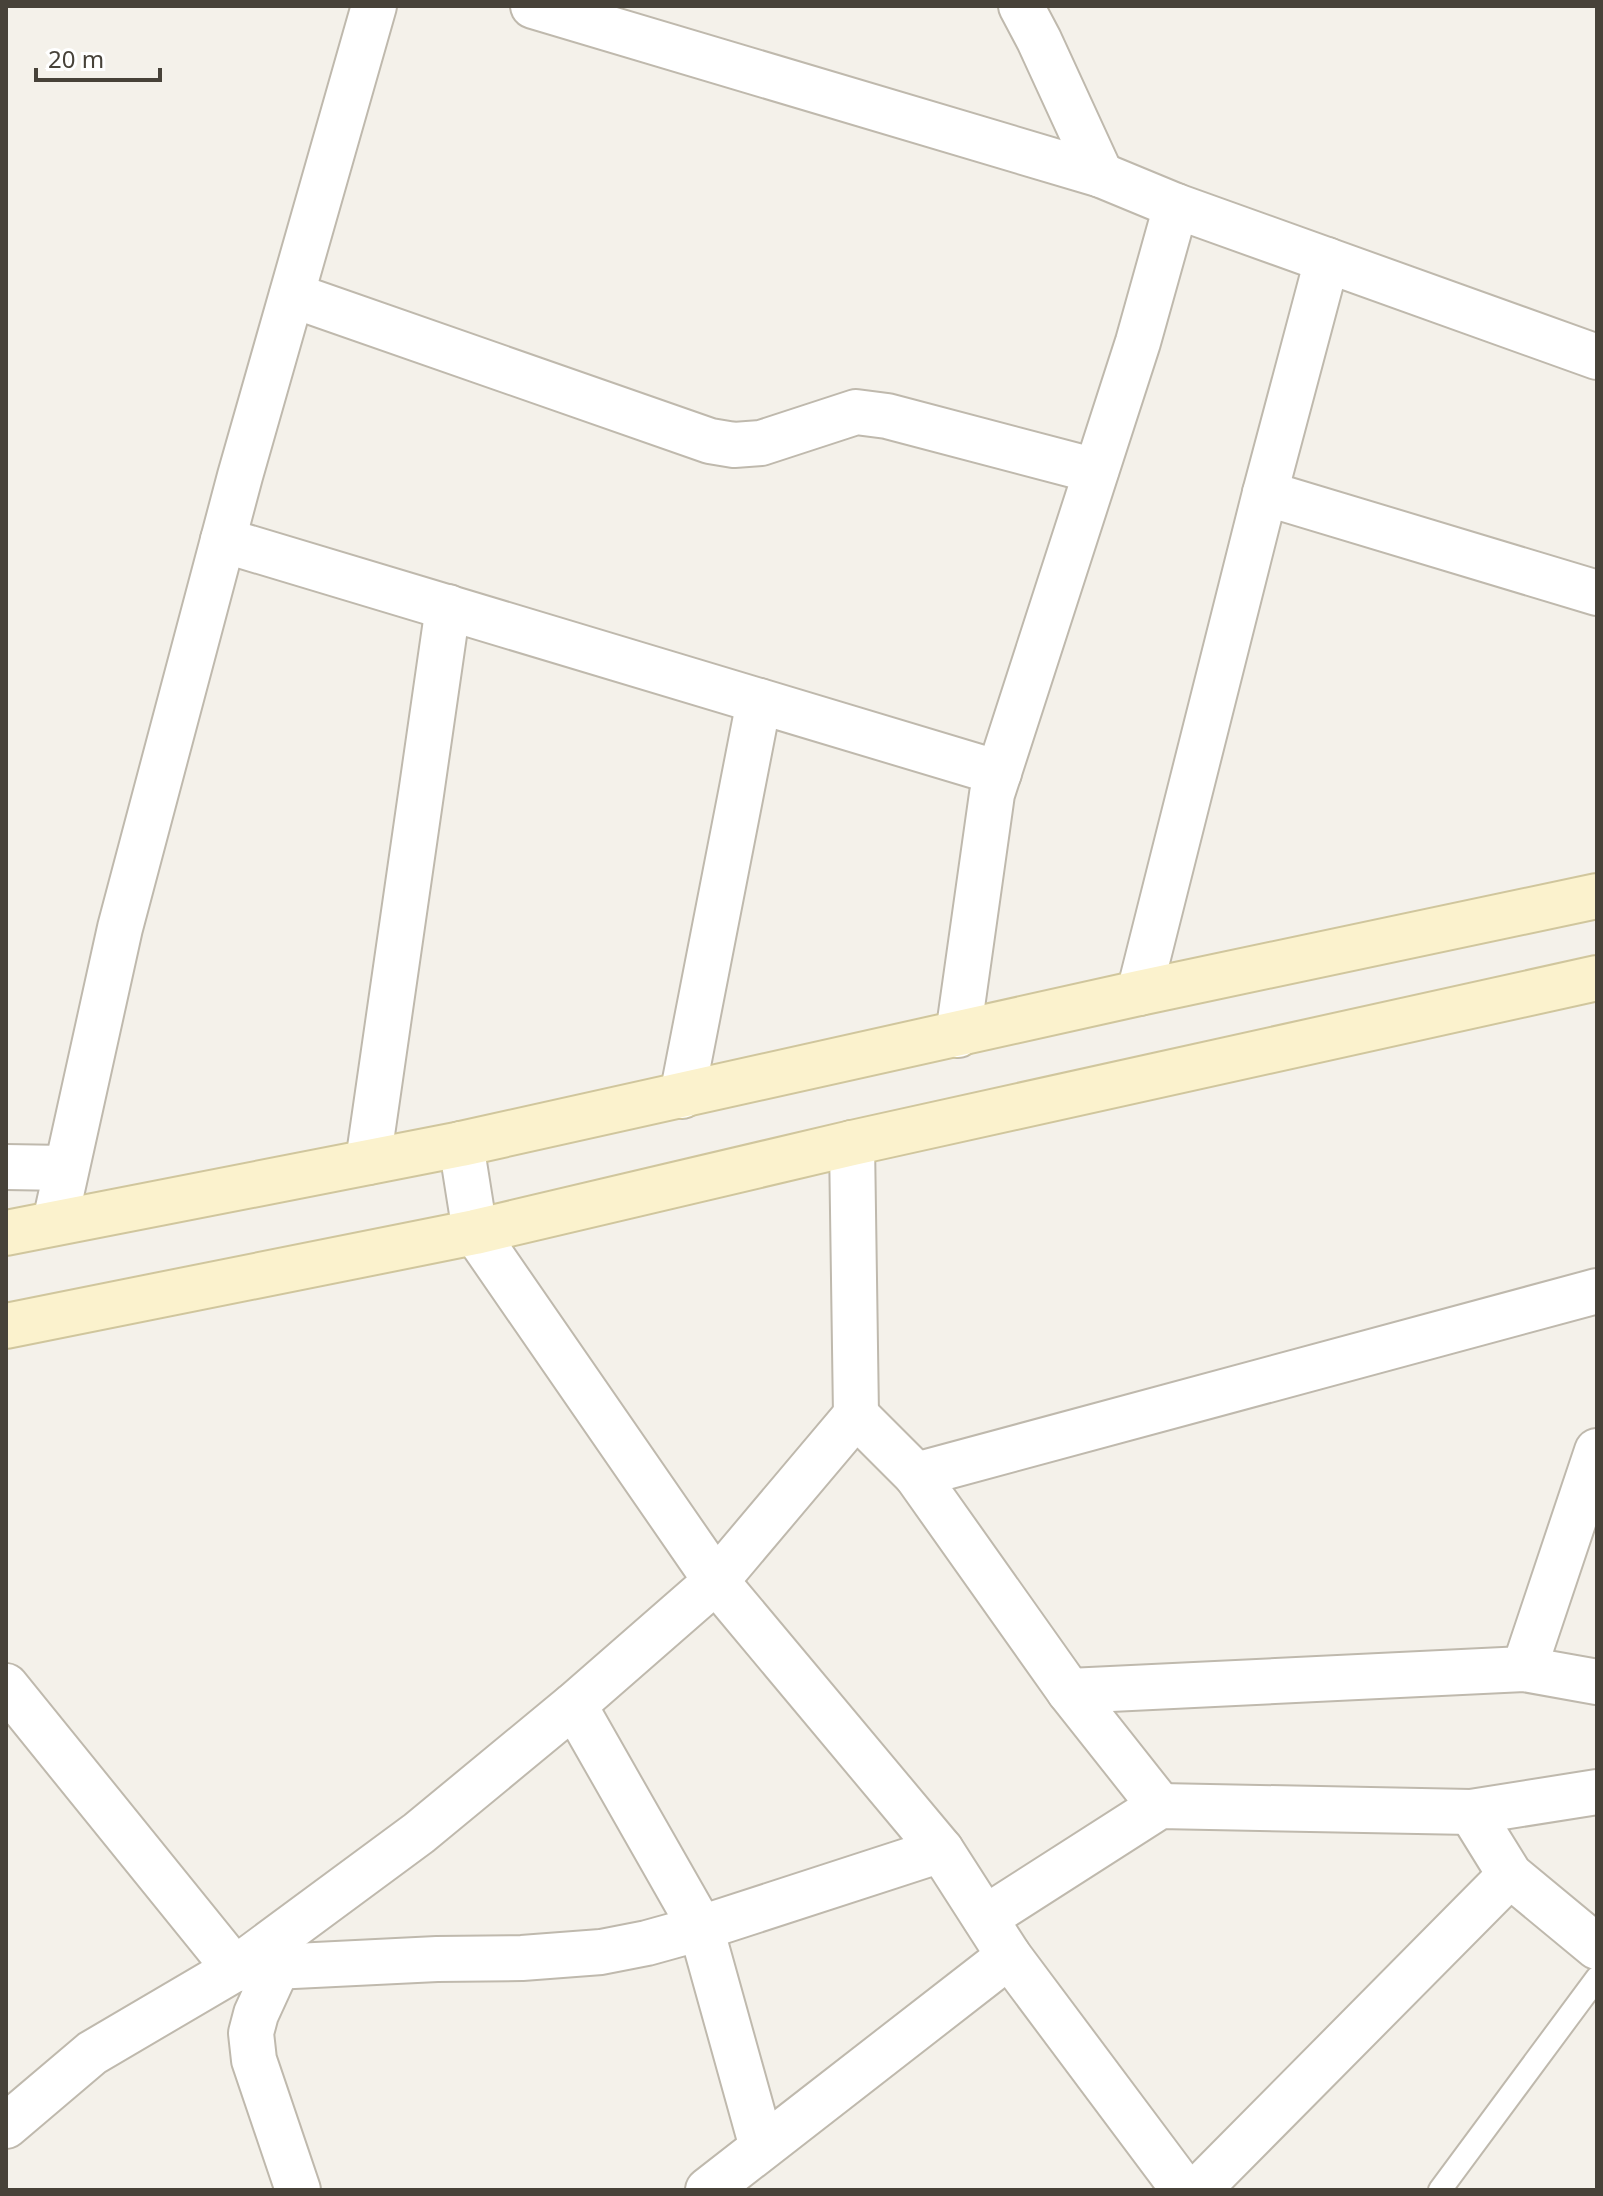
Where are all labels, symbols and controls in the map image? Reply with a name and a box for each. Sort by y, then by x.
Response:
scale bar [36,32,160,82]
text: 20 m [48,42,104,75]

